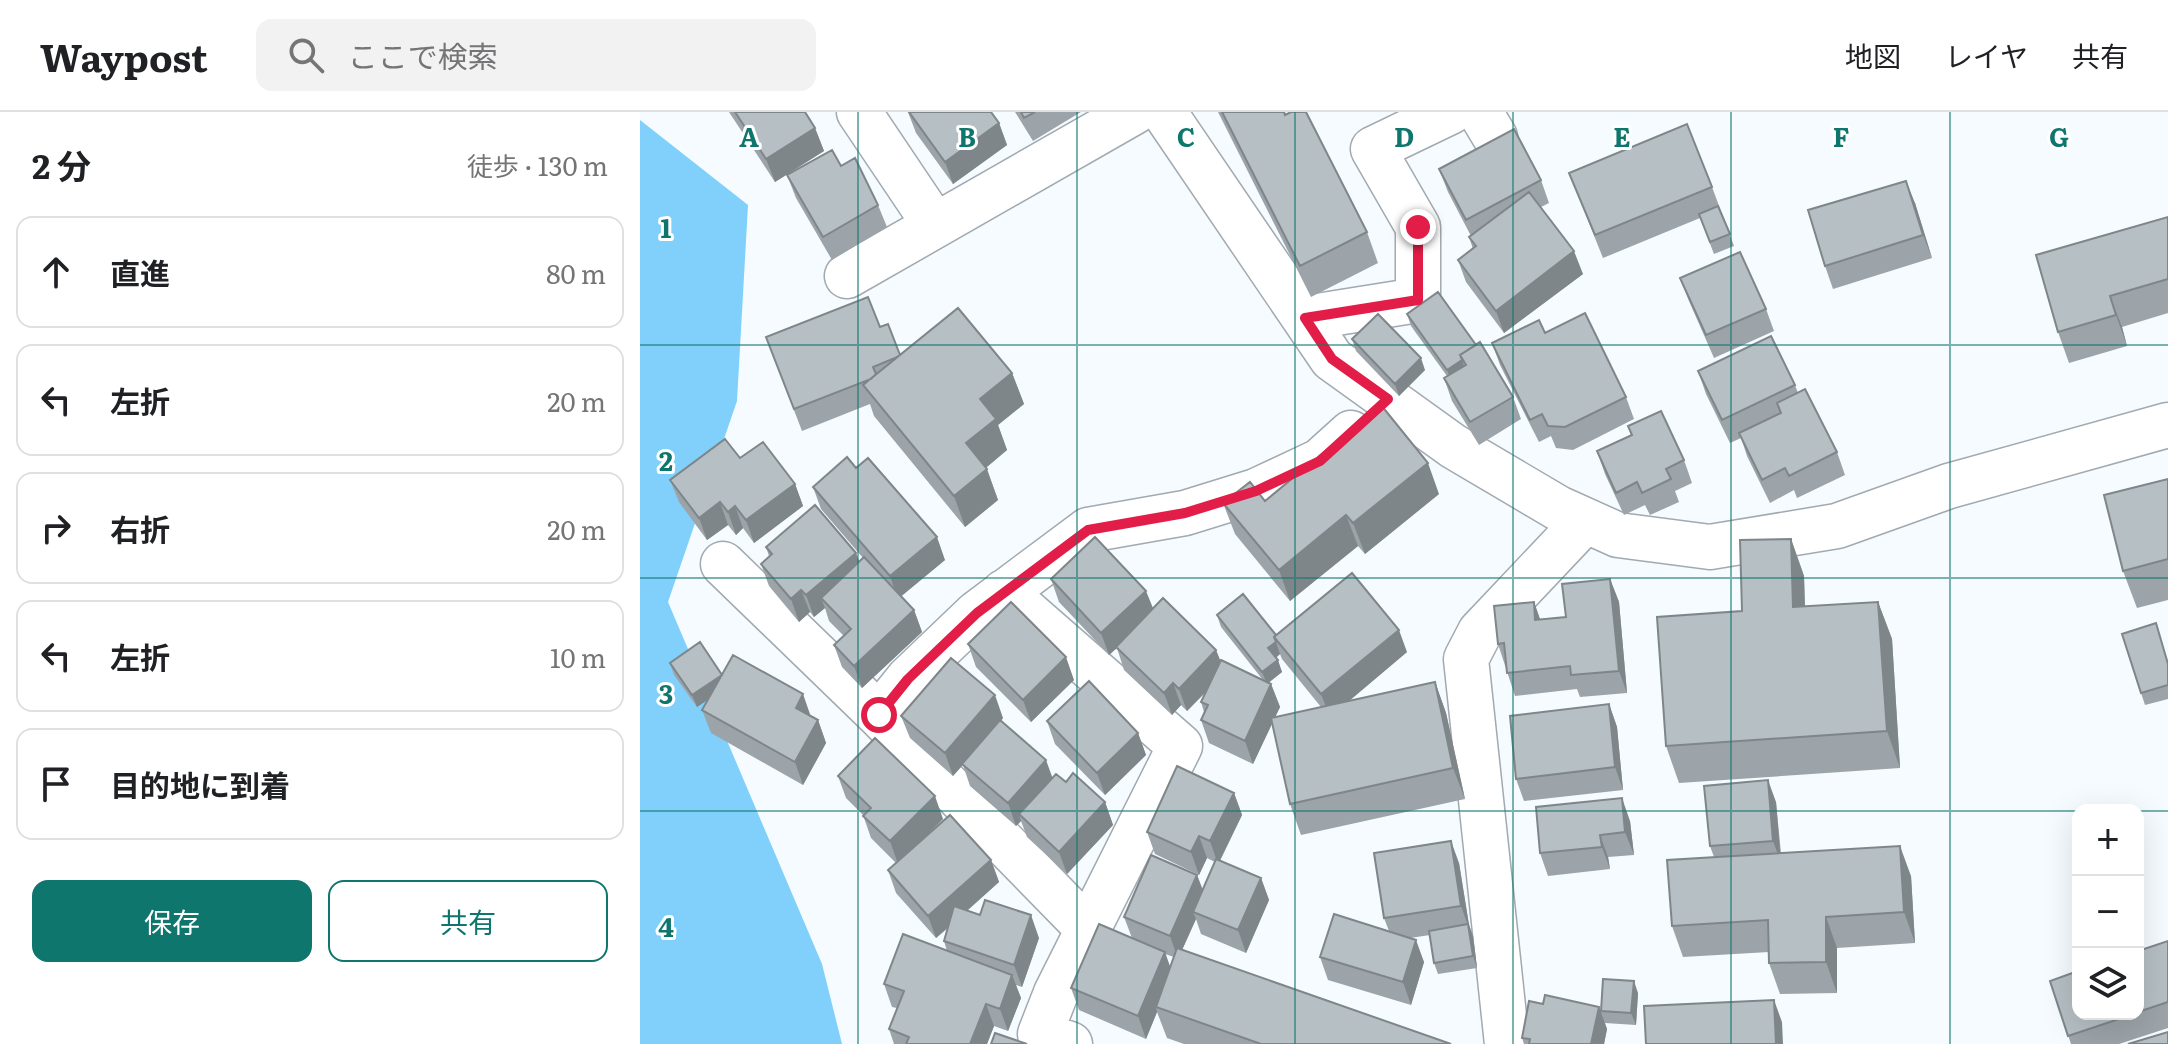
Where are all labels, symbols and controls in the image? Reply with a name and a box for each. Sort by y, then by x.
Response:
search box [256,19,816,91]
text: Waypost [40,27,208,84]
icon: search [284,33,328,77]
text: ここで検索 [348,33,498,77]
text: 地図 [1845,34,1901,76]
text: レイヤ [1945,34,2028,76]
text: 共有 [2072,34,2128,76]
text: A [739,116,759,155]
text: B [958,116,976,155]
text: C [1177,116,1195,155]
text: D [1394,116,1414,155]
text: E [1613,116,1631,155]
text: F [1833,116,1849,155]
text: G [2049,116,2069,155]
text: 2 分 [32,139,91,189]
text: 徒歩 · 130 m [467,145,608,184]
text: 1 [661,207,672,246]
route end [1400,209,1436,245]
icon: ahead [34,250,78,294]
text: 直進 [110,250,170,294]
text: 80 m [546,253,606,292]
icon: left [34,378,78,422]
text: 左折 [110,378,170,422]
text: 20 m [547,381,606,420]
text: 2 [659,440,673,479]
icon: right [34,506,78,550]
text: 右折 [110,506,170,550]
text: 20 m [547,509,606,548]
icon: left [34,634,78,678]
text: 左折 [110,634,170,678]
text: 10 m [550,637,606,676]
text: 3 [659,673,673,712]
route start [861,697,897,733]
icon: arrive [34,762,78,806]
text: 目的地に到着 [110,762,290,806]
map controls [2072,804,2144,1020]
button: + [2072,804,2144,876]
button: − [2072,876,2144,948]
button: 保存 [32,880,312,962]
button: 共有 [328,880,608,962]
text: 4 [658,906,674,945]
button: layers [2072,948,2144,1020]

